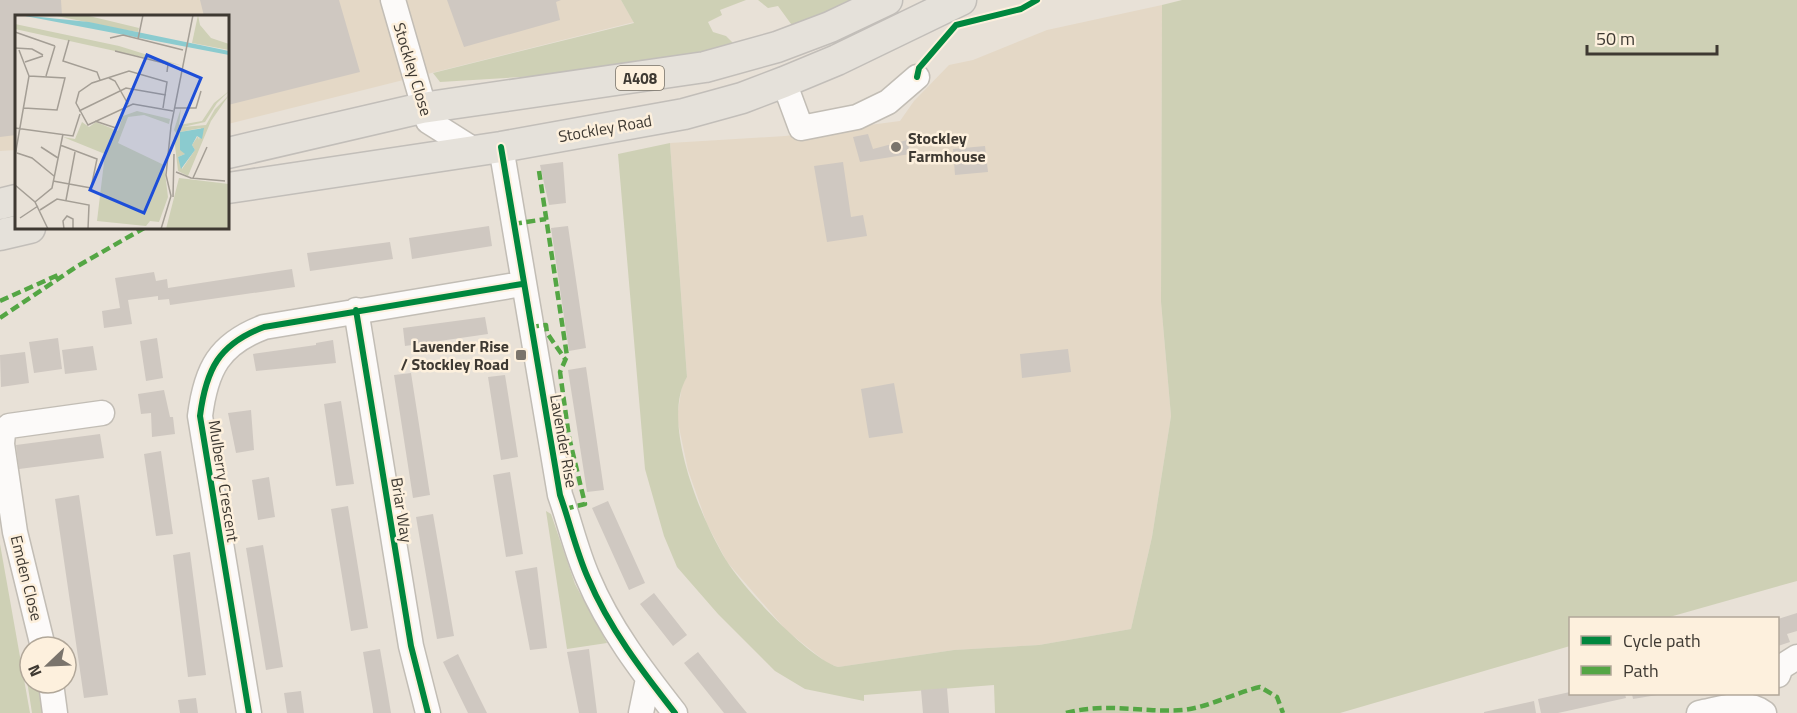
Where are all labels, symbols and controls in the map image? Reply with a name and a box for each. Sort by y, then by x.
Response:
inset map [15,15,230,230]
scale bar [1587,18,1718,56]
street label: Stockley Close [387,19,439,119]
text: 50 m [1596,25,1635,52]
road number: A408 [616,66,664,90]
street label: Stockley Road [556,108,654,148]
place label: Stockley Farmhouse [908,126,986,168]
marker: Stockley Farmhouse [889,140,903,154]
place label: Lavender Rise / Stockley Road [401,334,509,376]
marker: Lavender Rise / Stockley Road [514,348,528,362]
street label: Lavender Rise [544,392,584,490]
street label: Mulberry Crescent [203,418,246,544]
street label: Briar Way [385,476,419,545]
street label: Emden Close [5,533,49,623]
legend [1569,617,1779,695]
text: Cycle path [1623,627,1701,654]
north arrow [18,635,78,695]
text: Path [1623,657,1659,684]
text: N [21,661,47,681]

